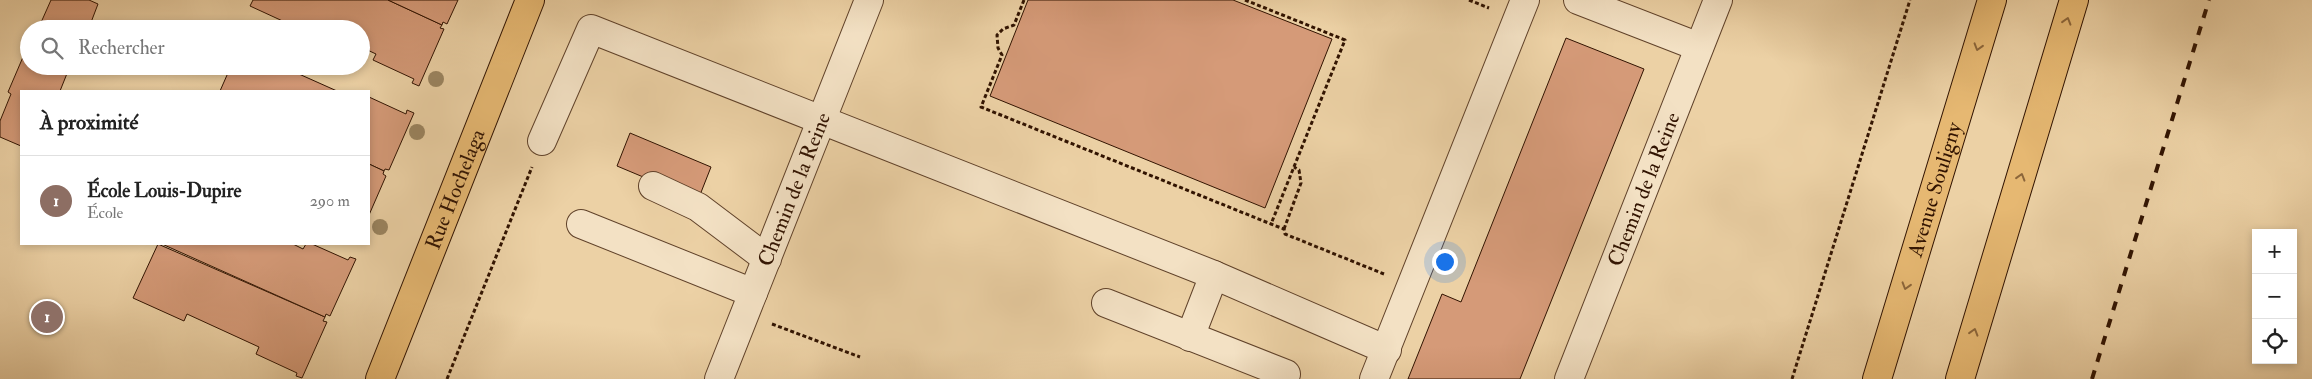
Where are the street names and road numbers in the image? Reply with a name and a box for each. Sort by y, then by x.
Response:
street label: Chemin de la Reine [752,108,837,270]
street label: Chemin de la Reine [1602,108,1687,270]
street label: Avenue Souligny [1902,118,1968,261]
street label: Rue Hochelaga [420,125,492,254]

